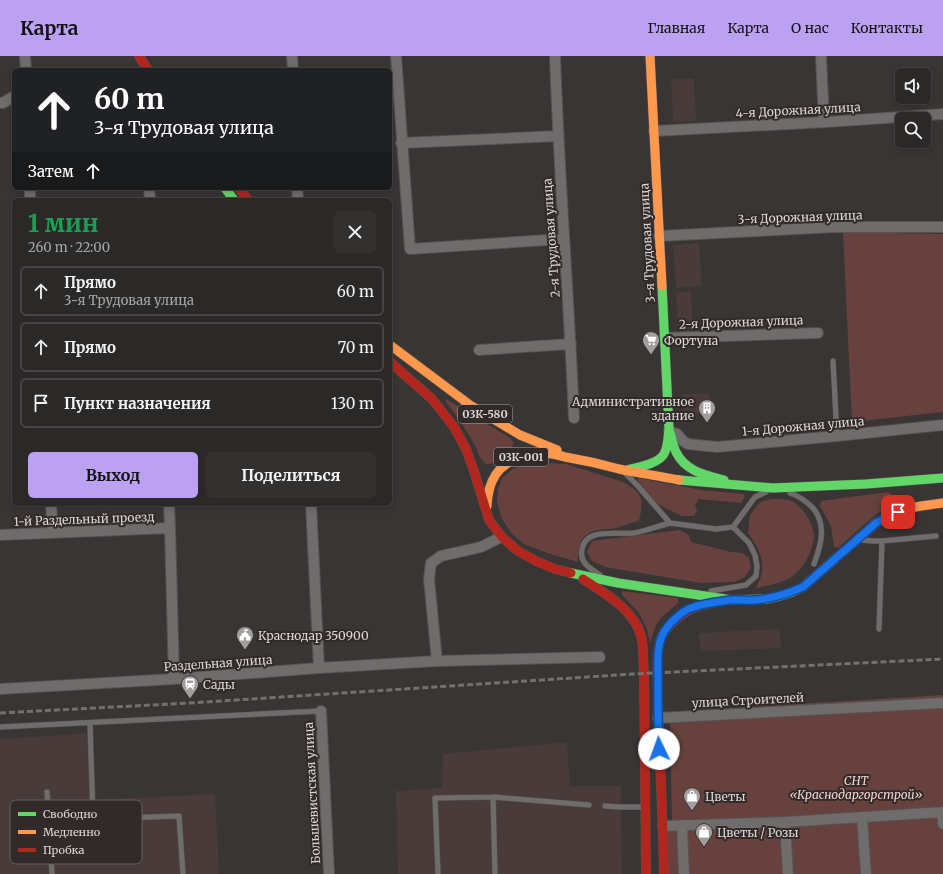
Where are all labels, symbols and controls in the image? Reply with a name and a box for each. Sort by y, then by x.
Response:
text: Карта [20,16,78,40]
text: Главная [647,19,705,37]
text: Карта [727,19,769,37]
text: О нас [791,19,829,37]
text: Контакты [851,19,923,37]
map controls [895,68,931,148]
button: sound [895,68,931,104]
text: 60 m [94,81,164,117]
icon: ahead [28,84,80,136]
street label: 4-я Дорожная улица [735,99,862,121]
button: search [895,112,931,148]
text: 3-я Трудовая улица [94,116,274,139]
icon: ahead [82,160,104,182]
text: Затем [28,162,74,181]
street label: 2-я Трудовая улица [539,177,563,298]
street label: 3-я Трудовая улица [636,182,658,303]
street label: 3-я Дорожная улица [737,207,863,227]
text: 1 мин [28,208,99,239]
button: close [334,211,376,253]
text: 260 m · 22:00 [28,239,110,256]
text: Прямо [64,273,116,292]
icon: ahead [30,280,52,302]
text: 60 m [337,282,374,301]
text: 3-я Трудовая улица [64,292,194,309]
street label: 2-я Дорожная улица [678,312,804,332]
supermarket icon: Фортуна [641,330,661,355]
place label: Фортуна [664,333,719,348]
icon: ahead [30,336,52,358]
text: Прямо [64,338,116,357]
text: 70 m [338,338,374,357]
icon: arrive [30,392,52,414]
text: Пункт назначения [64,394,211,413]
text: 130 m [331,394,374,413]
place label: Административное здание [571,394,694,423]
building icon: Административное здание [697,398,717,423]
road number: 03К-580 [458,405,512,423]
street label: 1-я Дорожная улица [741,413,865,439]
road number: 03К-001 [494,448,548,466]
button: Выход [28,452,198,498]
button: Поделиться [206,452,376,498]
pin [881,495,915,529]
icon: arrive [887,501,909,523]
street label: 1-й Раздельный проезд [13,509,155,529]
public building icon: Краснодар 350900 [235,625,255,650]
place label: Краснодар 350900 [258,628,369,643]
street label: Раздельная улица [163,652,273,674]
station icon: Сады [180,674,200,699]
place label: Сады [203,677,235,692]
street label: улица Строителей [691,690,805,710]
street label: Большевистская улица [301,721,323,864]
position arrow [638,728,680,770]
park label: СНТ «Краснодаргорстрой» [789,773,923,802]
shop icon: Цветы [682,786,702,811]
place label: Цветы [705,789,746,804]
legend [10,800,142,864]
text: Свободно [43,807,98,821]
shop icon: Цветы / Розы [694,822,714,847]
text: Медленно [43,825,101,839]
place label: Цветы / Розы [717,825,799,840]
text: Пробка [43,843,85,857]

